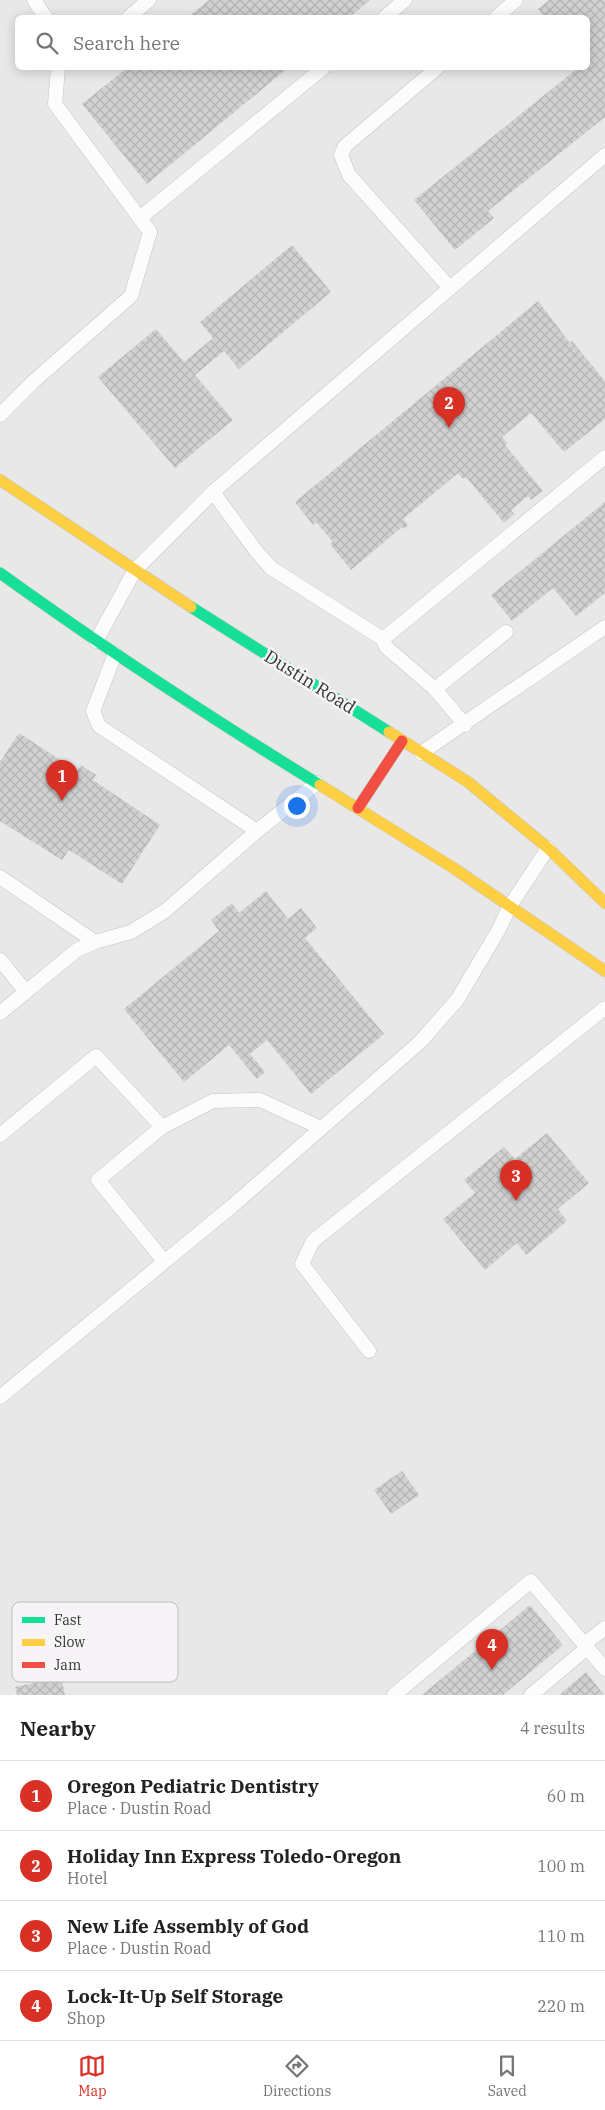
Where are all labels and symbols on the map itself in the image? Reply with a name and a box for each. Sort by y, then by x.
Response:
pin: 2 [433,387,465,428]
street label: Dustin Road [260,644,360,719]
pin: 1 [46,760,78,801]
your location [284,793,310,819]
pin: 3 [500,1160,532,1201]
legend [12,1602,178,1682]
text: Fast [54,1611,82,1629]
pin: 4 [476,1629,508,1670]
text: Slow [54,1633,85,1651]
text: Jam [54,1656,81,1674]

